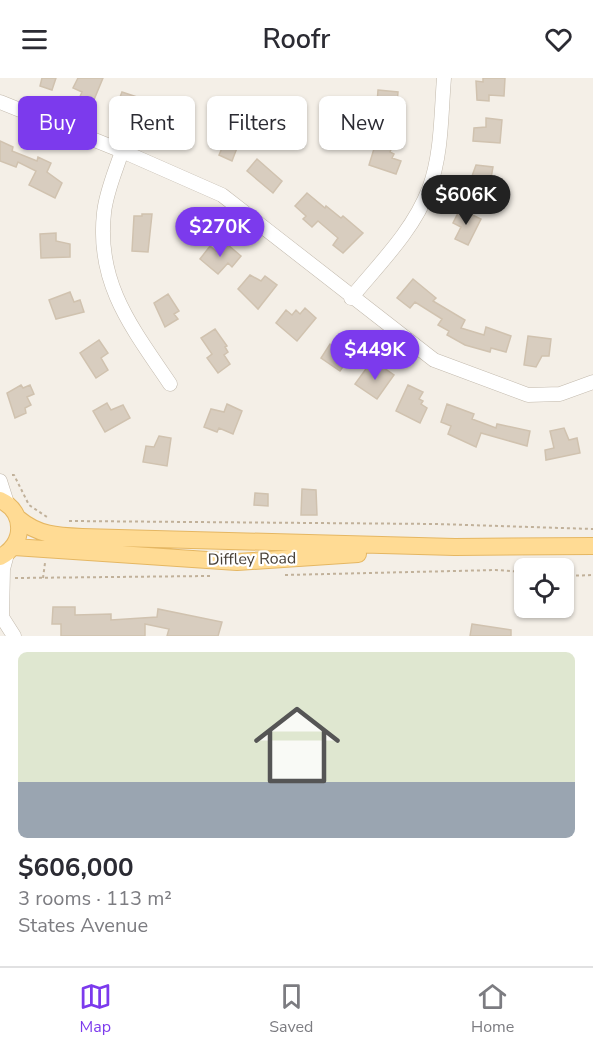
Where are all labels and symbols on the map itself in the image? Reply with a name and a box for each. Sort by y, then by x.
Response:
pin: $606K [424,175,508,226]
pin: $270K [178,207,262,258]
pin: $449K [333,330,417,381]
street label: Diffley Road [208,547,296,571]

